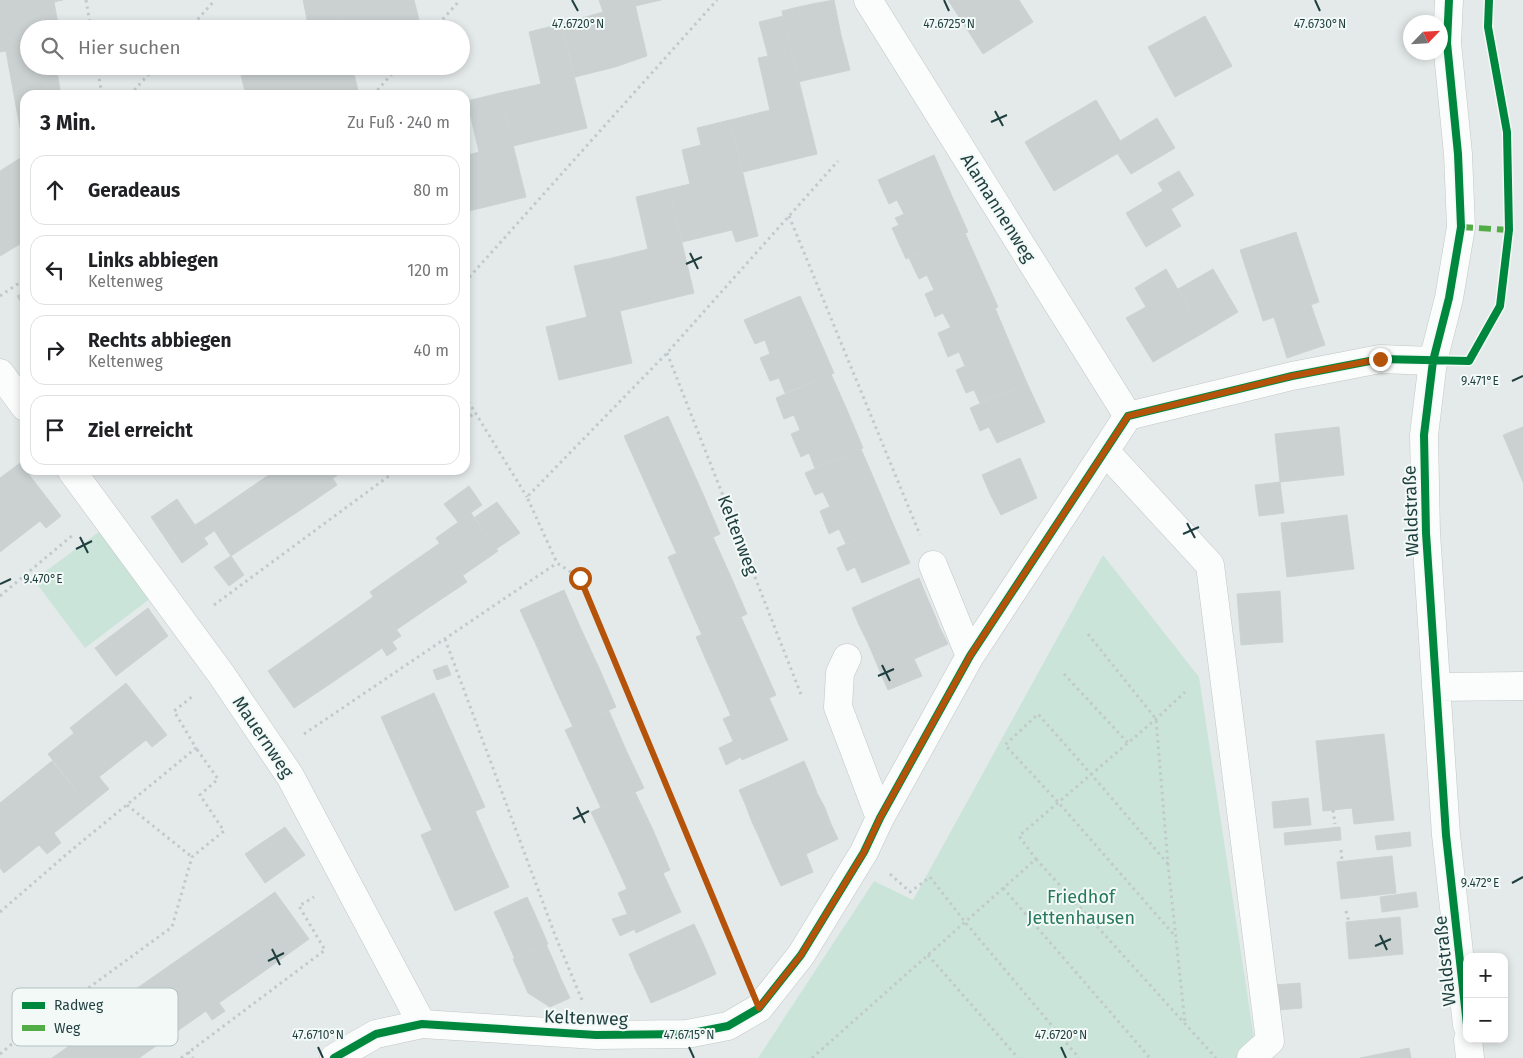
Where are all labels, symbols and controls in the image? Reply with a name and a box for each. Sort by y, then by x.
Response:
north arrow [1403,15,1448,60]
text: 47.6720°N [552,17,604,31]
text: 47.6725°N [923,17,975,31]
text: 47.6730°N [1294,17,1346,31]
search box [20,20,470,75]
icon: search [38,34,66,62]
text: Hier suchen [78,36,181,59]
text: 3 Min. [40,110,95,136]
text: Zu Fuß · 240 m [347,113,450,132]
street label: Alamannenweg [956,150,1041,267]
icon: ahead [41,176,69,204]
text: Geradeaus [88,179,180,202]
text: 80 m [413,181,449,200]
text: Links abbiegen [88,249,219,272]
icon: left [41,256,69,284]
text: 120 m [407,261,449,280]
text: Keltenweg [88,272,163,291]
text: Rechts abbiegen [88,329,231,352]
icon: right [41,336,69,364]
text: 40 m [414,341,449,360]
route end [1369,348,1392,371]
text: Keltenweg [88,352,163,371]
text: 9.471°E [1461,374,1499,388]
icon: arrive [41,416,69,444]
text: Ziel erreicht [88,419,193,442]
street label: Waldstraße [1398,465,1424,557]
street label: Keltenweg [713,492,764,579]
route start [569,567,592,590]
text: 9.470°E [23,572,63,586]
street label: Mauernweg [228,692,299,783]
text: 9.472°E [1461,876,1499,890]
park label: Friedhof Jettenhausen [1027,886,1135,929]
street label: Waldstraße [1429,914,1461,1008]
map controls [1463,953,1508,1043]
button: + [1463,953,1508,998]
legend [12,988,178,1046]
text: Radweg [54,997,104,1014]
button: − [1463,998,1508,1043]
street label: Keltenweg [544,1006,629,1030]
text: Weg [54,1020,81,1037]
text: 47.6710°N [292,1028,344,1042]
text: 47.6715°N [664,1028,714,1042]
text: 47.6720°N [1035,1028,1087,1042]

